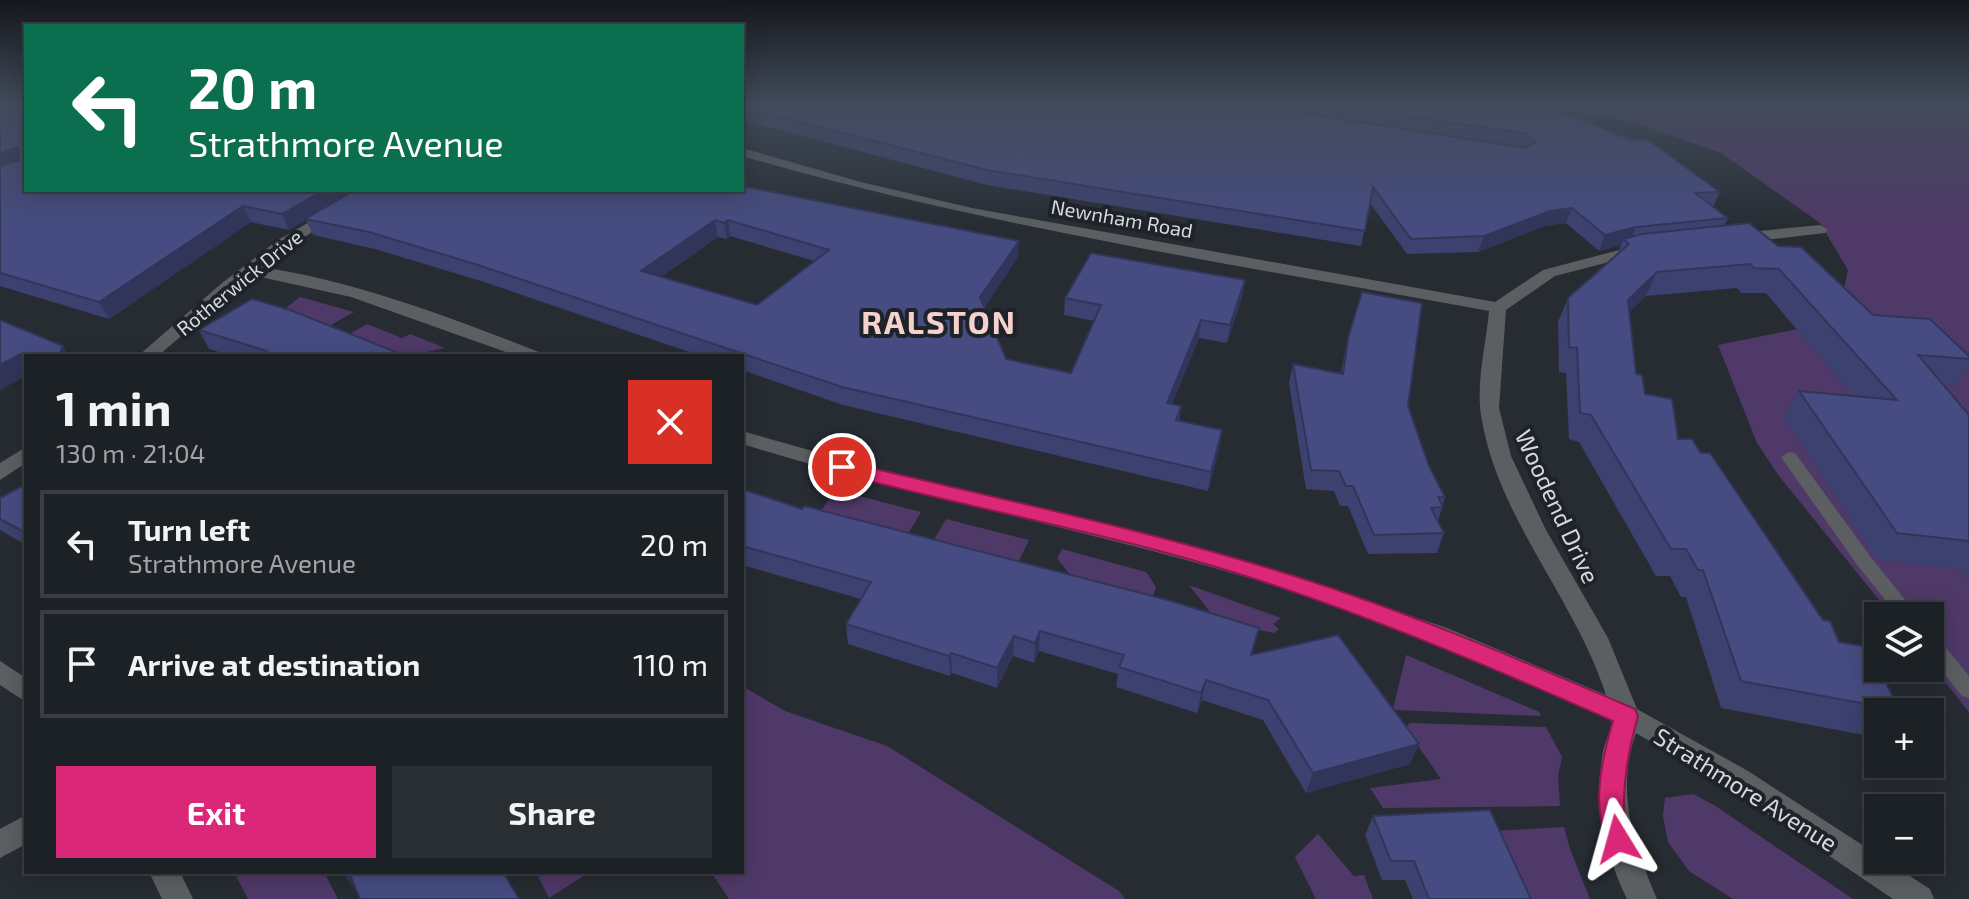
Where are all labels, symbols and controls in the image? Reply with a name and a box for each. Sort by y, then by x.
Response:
text: 20 m [188,53,317,120]
icon: left [56,56,160,160]
text: Strathmore Avenue [188,121,504,164]
street label: Newnham Road [1049,194,1195,242]
street label: Rotherwick Drive [171,224,307,340]
district label: RALSTON [861,302,1017,340]
text: 1 min [56,378,172,436]
button: close [628,380,712,464]
street label: Woodend Drive [1510,425,1606,587]
pin [808,433,876,501]
text: 130 m · 21:04 [56,437,206,468]
icon: arrive [820,445,864,489]
text: Turn left [128,511,250,547]
icon: left [60,522,104,566]
text: 20 m [640,526,708,562]
text: Strathmore Avenue [128,547,356,578]
map controls [1864,602,1944,874]
button: layers [1864,602,1944,682]
icon: arrive [60,642,104,686]
text: Arrive at destination [128,646,420,682]
text: 110 m [633,646,708,682]
button: + [1864,698,1944,778]
street label: Strathmore Avenue [1649,721,1843,857]
button: Exit [56,766,376,858]
button: Share [392,766,712,858]
button: − [1864,794,1944,874]
position arrow [1576,797,1660,881]

